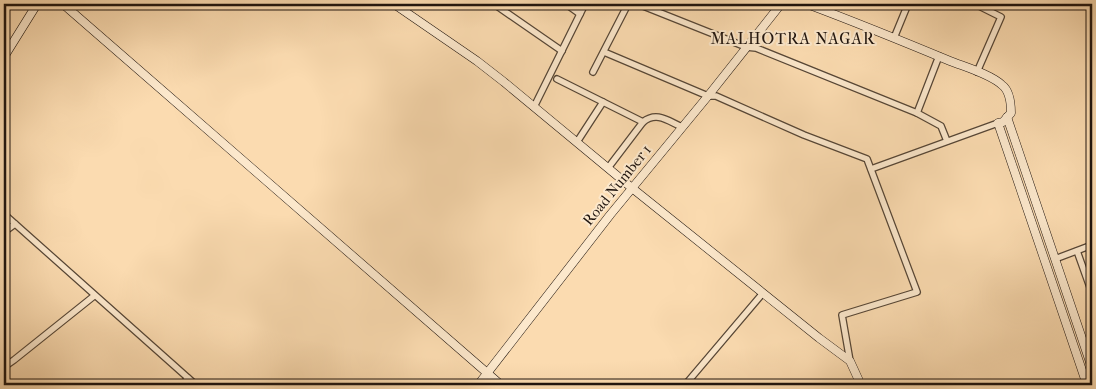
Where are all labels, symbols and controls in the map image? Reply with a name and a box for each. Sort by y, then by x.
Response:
district label: MALHOTRA NAGAR [710,29,876,48]
street label: Road Number 1 [579,141,655,229]

